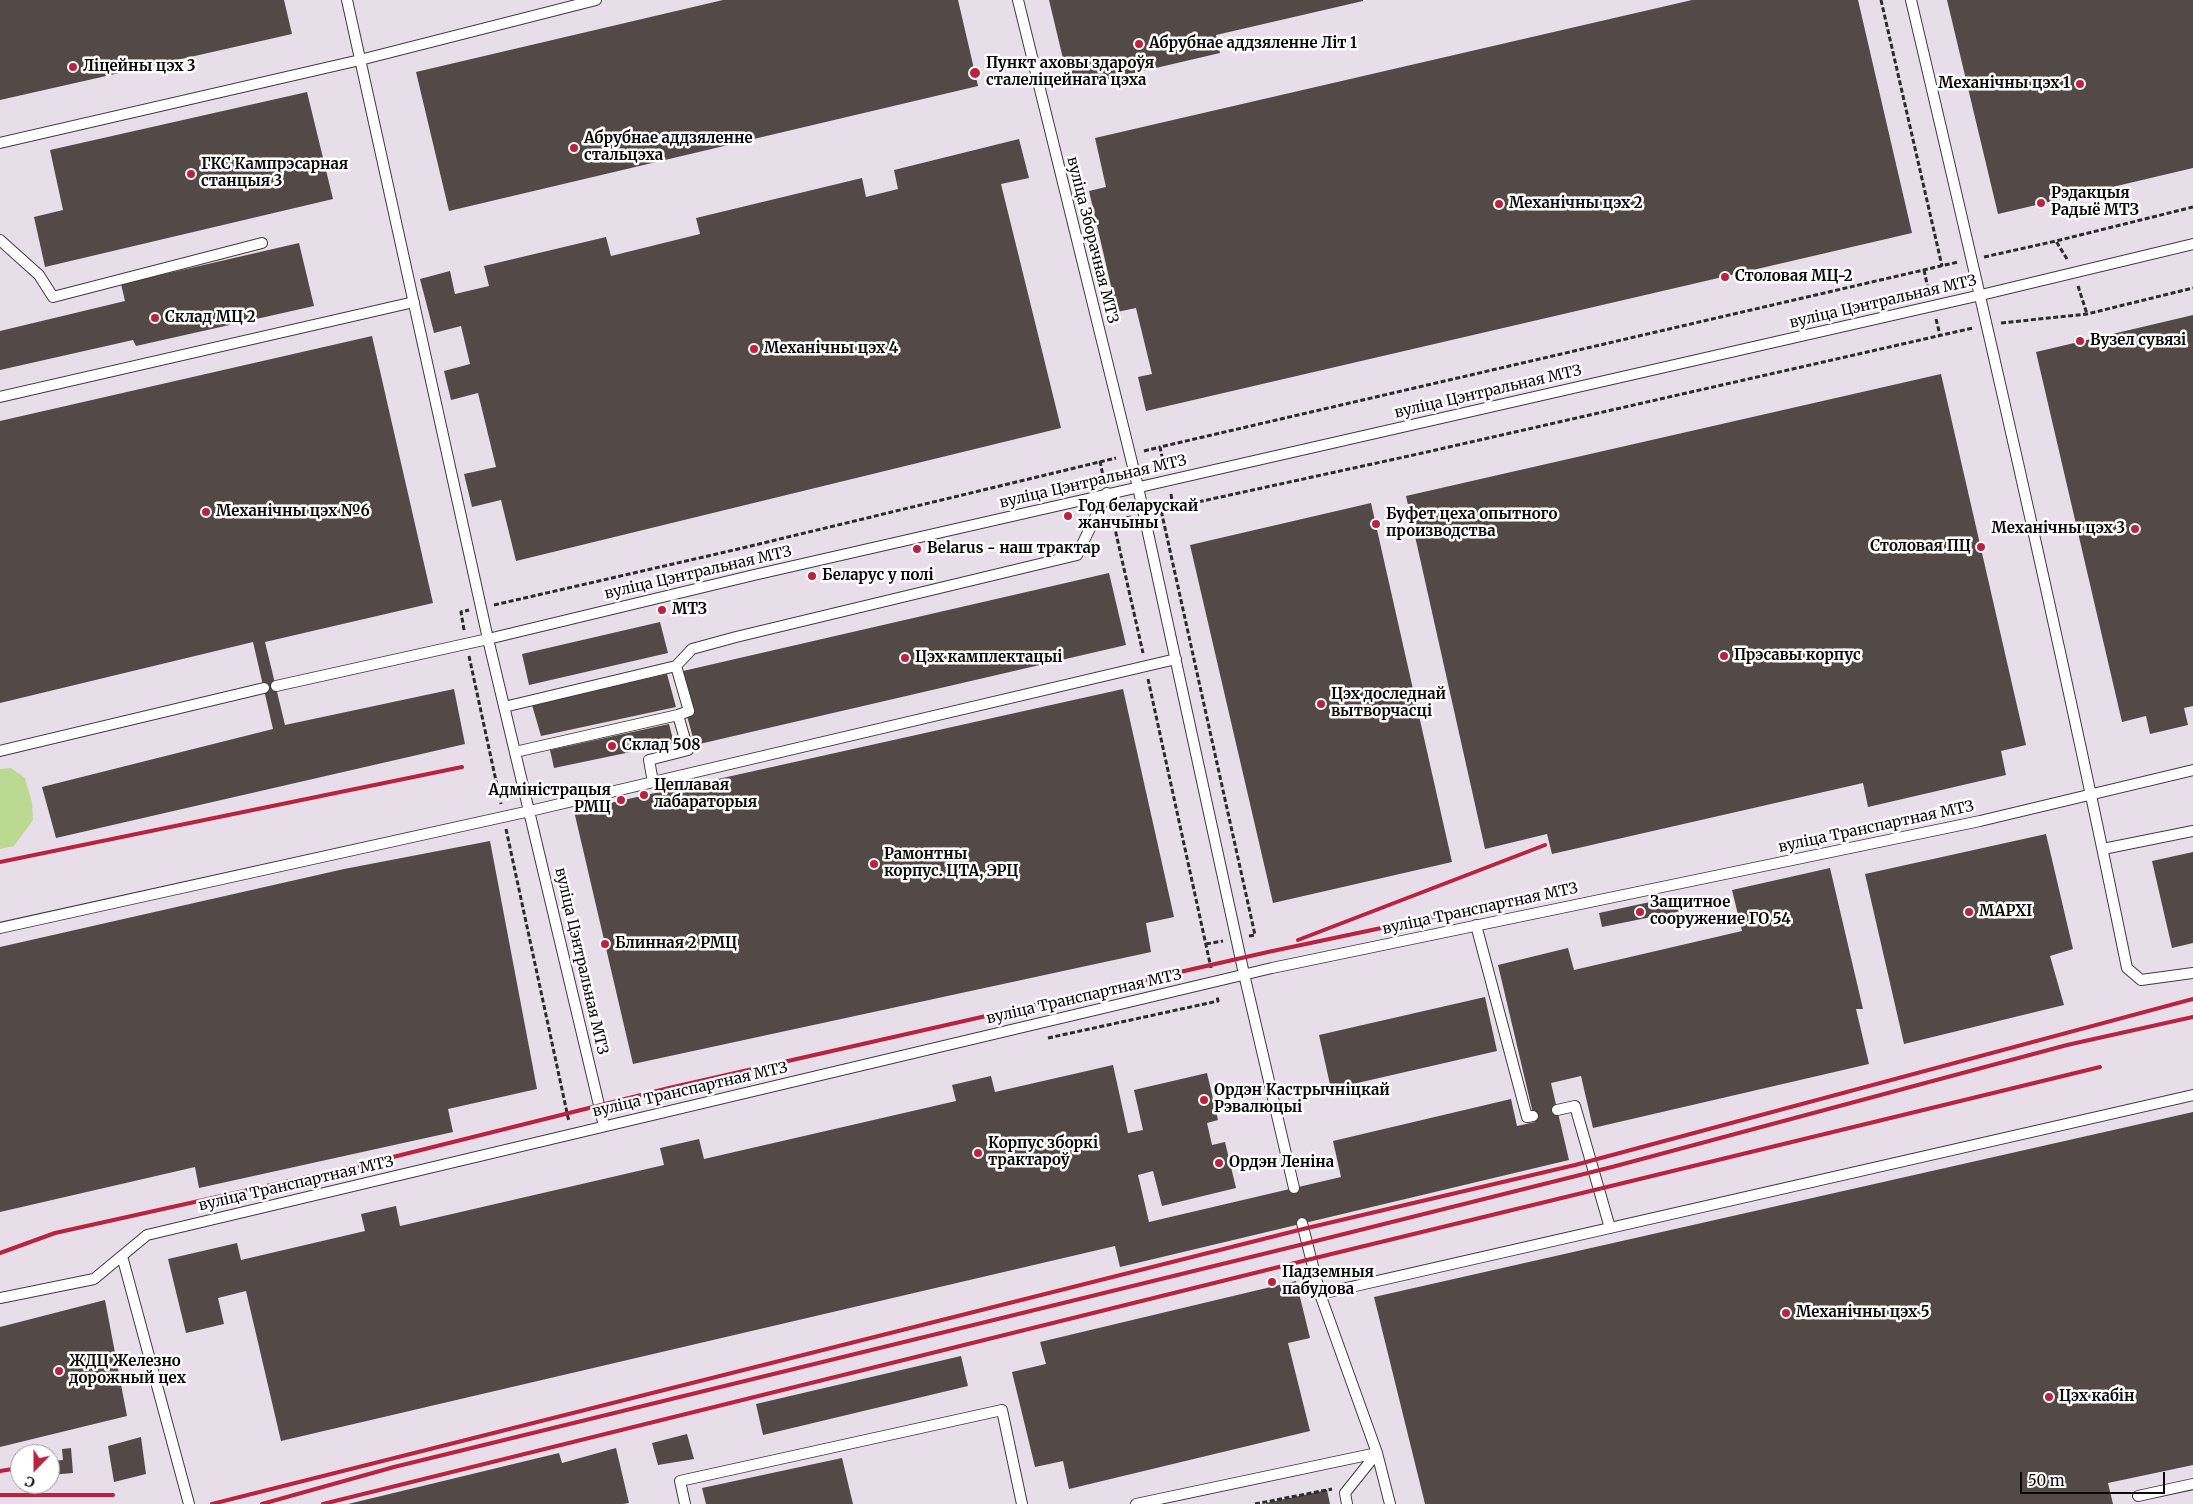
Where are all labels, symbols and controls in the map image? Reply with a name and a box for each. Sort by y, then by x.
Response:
place label: Абрубнае аддзяленне Літ 1 [1149,35,1357,53]
marker: Абрубнае аддзяленне Літ 1 [1133,38,1145,50]
place label: Пункт аховы здароўя сталеліцейнага цэха [986,55,1154,90]
place label: Ліцейны цэх 3 [83,58,196,76]
marker: Ліцейны цэх 3 [67,61,79,73]
marker: Пункт аховы здароўя сталеліцейнага цэха [968,66,982,80]
place label: Механічны цэх 1 [1938,75,2070,93]
marker: Механічны цэх 1 [2074,78,2086,90]
place label: Абрубнае аддзяленне стальцэха [584,130,753,165]
marker: Абрубнае аддзяленне стальцэха [568,142,580,154]
street label: вуліца Зборачная МТЗ [1063,155,1121,325]
place label: ГКС Кампрэсарная станцыя 3 [201,156,348,191]
marker: ГКС Кампрэсарная станцыя 3 [185,168,197,180]
place label: Рэдакцыя Радыё МТЗ [2051,185,2139,220]
place label: Механічны цэх 2 [1509,195,1643,213]
marker: Рэдакцыя Радыё МТЗ [2035,197,2047,209]
marker: Механічны цэх 2 [1493,198,1505,210]
place label: Столовая МЦ-2 [1735,268,1853,286]
marker: Столовая МЦ-2 [1719,271,1731,283]
street label: вуліца Цэнтральная МТЗ [1788,272,1978,332]
place label: Склад МЦ 2 [165,309,256,327]
marker: Склад МЦ 2 [149,312,161,324]
place label: Вузел сувязі [2090,332,2186,350]
marker: Вузел сувязі [2074,335,2086,347]
place label: Механічны цэх 4 [764,340,898,358]
marker: Механічны цэх 4 [748,343,760,355]
street label: вуліца Цэнтральная МТЗ [1393,362,1583,422]
street label: вуліца Цэнтральная МТЗ [998,452,1188,512]
place label: Год беларускай жанчыны [1078,498,1198,533]
place label: Механічны цэх №6 [216,503,370,521]
marker: Механічны цэх №6 [200,506,212,518]
place label: Буфет цеха опытного производства [1386,506,1557,541]
marker: Год беларускай жанчыны [1062,510,1074,522]
marker: Буфет цеха опытного производства [1370,518,1382,530]
place label: Механічны цэх 3 [1992,520,2125,538]
marker: Механічны цэх 3 [2129,523,2141,535]
place label: Столовая ПЦ [1870,538,1971,556]
place label: Belarus - наш трактар [927,540,1100,558]
marker: Столовая ПЦ [1975,541,1987,553]
street label: вуліца Цэнтральная МТЗ [603,543,793,603]
marker: Belarus - наш трактар [911,543,923,555]
place label: Беларус у полі [822,567,934,585]
marker: Беларус у полі [806,570,818,582]
place label: МТЗ [672,601,707,619]
marker: МТЗ [656,604,668,616]
place label: Прэсавы корпус [1734,647,1861,665]
place label: Цэх камплектацыі [915,649,1062,667]
marker: Прэсавы корпус [1718,650,1730,662]
marker: Цэх камплектацыі [899,652,911,664]
place label: Цэх доследнай вытворчасці [1331,686,1446,721]
marker: Цэх доследнай вытворчасці [1315,698,1327,710]
place label: Склад 508 [622,737,701,755]
marker: Склад 508 [606,740,618,752]
place label: Цеплавая лабараторыя [654,777,757,812]
place label: Адміністрацыя РМЦ [488,782,611,817]
marker: Цеплавая лабараторыя [638,789,650,801]
marker: Адміністрацыя РМЦ [615,794,627,806]
street label: вуліца Транспартная МТЗ [1777,797,1975,857]
place label: Рамонтны корпус. ЦТА, ЭРЦ [884,846,1018,881]
marker: Рамонтны корпус. ЦТА, ЭРЦ [868,858,880,870]
street label: вуліца Цэнтральная МТЗ [551,866,611,1056]
street label: вуліца Транспартная МТЗ [1381,879,1579,939]
place label: Защитное сооружение ГО 54 [1650,894,1791,929]
place label: МАРХІ [1979,903,2032,921]
marker: Защитное сооружение ГО 54 [1634,906,1646,918]
marker: МАРХІ [1963,906,1975,918]
place label: Блинная 2 РМЦ [615,935,737,953]
marker: Блинная 2 РМЦ [599,938,611,950]
street label: вуліца Транспартная МТЗ [985,966,1183,1028]
street label: вуліца Транспартная МТЗ [591,1059,789,1121]
place label: Ордэн Кастрычніцкай Рэвалюцыі [1214,1082,1390,1117]
marker: Ордэн Кастрычніцкай Рэвалюцыі [1198,1094,1210,1106]
place label: Корпус зборкі трактароў [988,1135,1098,1170]
marker: Корпус зборкі трактароў [972,1147,984,1159]
street label: вуліца Транспартная МТЗ [197,1153,395,1215]
place label: Ордэн Леніна [1229,1154,1334,1172]
marker: Ордэн Леніна [1213,1157,1225,1169]
place label: Падземныя пабудова [1282,1264,1374,1299]
marker: Падземныя пабудова [1266,1276,1278,1288]
place label: Механічны цэх 5 [1796,1304,1930,1322]
marker: Механічны цэх 5 [1780,1307,1792,1319]
place label: ЖДЦ Железно дорожный цех [69,1353,186,1388]
marker: ЖДЦ Железно дорожный цех [53,1365,65,1377]
place label: Цэх кабін [2059,1388,2134,1406]
marker: Цэх кабін [2043,1391,2055,1403]
north arrow [10,1444,60,1494]
scale bar [2023,1462,2168,1494]
text: 50 m [2028,1471,2065,1490]
text: С [22,1472,37,1492]

